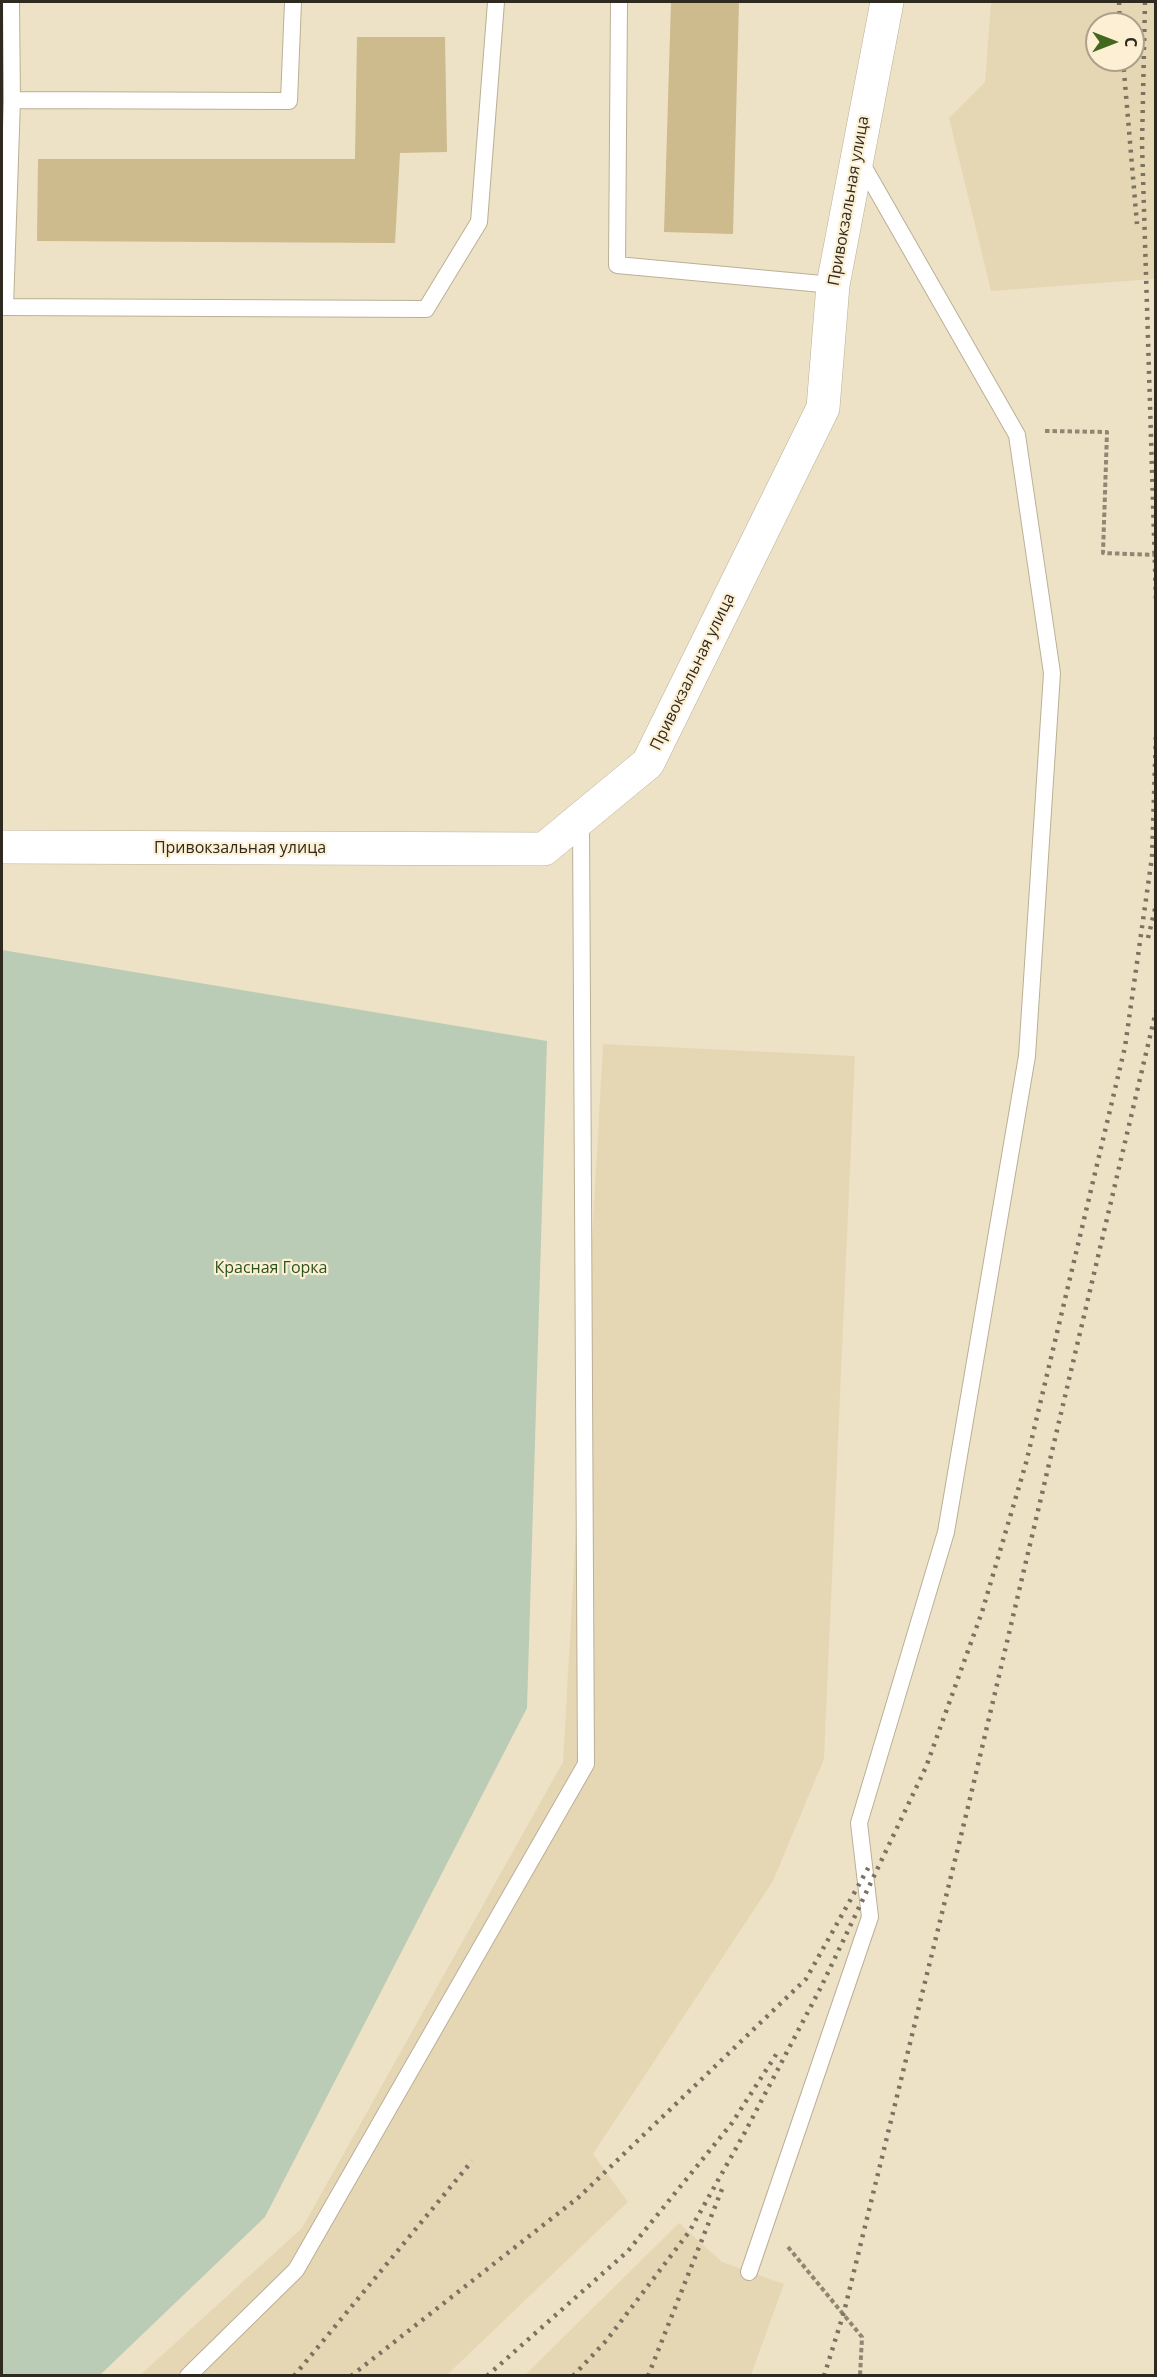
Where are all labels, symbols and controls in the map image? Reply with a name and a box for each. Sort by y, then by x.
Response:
north arrow [1085,12,1145,72]
text: С [1120,37,1142,47]
street label: Привокзальная улица [825,115,873,287]
street label: Привокзальная улица [647,590,739,754]
street label: Привокзальная улица [154,838,326,858]
park label: Красная Горка [214,1258,328,1278]

